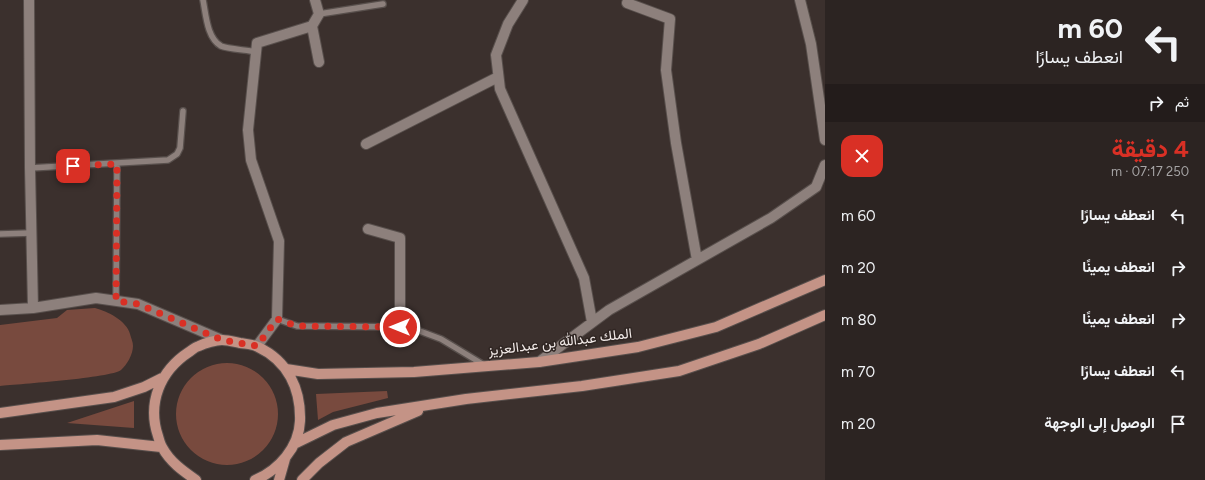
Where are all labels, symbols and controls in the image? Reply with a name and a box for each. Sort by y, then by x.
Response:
text: 60 m [1058,11,1123,45]
icon: left [1137,16,1189,68]
text: انعطف يسارًا [1035,46,1123,68]
icon: right [1145,92,1167,114]
text: ثم [1175,93,1189,111]
text: 4 دقيقة [1111,134,1189,163]
button: close [841,135,883,177]
pin [56,149,90,183]
icon: arrive [62,155,84,177]
text: 250 m · 07:17 [1111,164,1189,179]
icon: left [1167,205,1189,227]
text: انعطف يسارًا [1080,206,1155,224]
text: 60 m [841,207,876,225]
icon: right [1167,257,1189,279]
text: انعطف يمينًا [1082,258,1155,276]
text: 20 m [841,259,876,277]
position arrow [379,306,421,348]
icon: right [1167,309,1189,331]
text: انعطف يمينًا [1082,310,1155,328]
text: 80 m [841,311,876,329]
street label: الملك عبدالله بن عبدالعزيز [486,325,633,359]
icon: left [1167,361,1189,383]
text: انعطف يسارًا [1080,362,1155,380]
text: 70 m [841,363,875,381]
icon: arrive [1167,413,1189,435]
text: الوصول إلى الوجهة [1044,414,1155,432]
text: 20 m [841,415,876,433]

